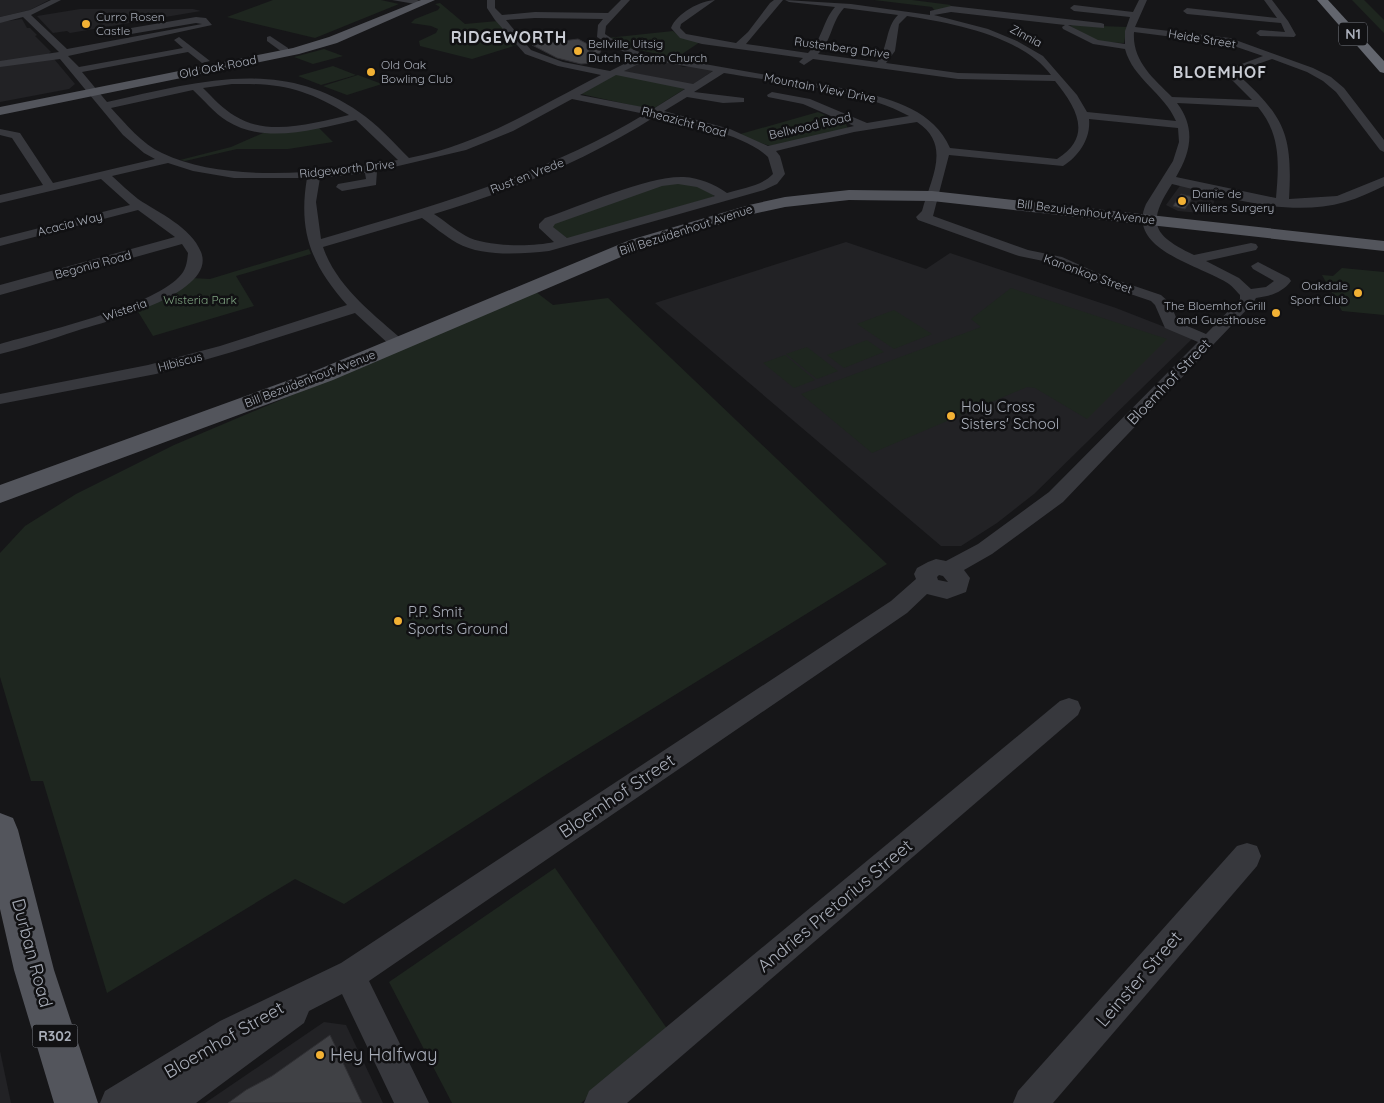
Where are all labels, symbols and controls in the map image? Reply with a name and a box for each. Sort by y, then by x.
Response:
place label: Curro Rosen Castle [96,9,165,38]
marker: Curro Rosen Castle [80,18,92,30]
street label: Zinnia [1008,21,1045,50]
road number: N1 [1339,22,1367,46]
street label: Heide Street [1167,26,1237,51]
district label: RIDGEWORTH [451,27,567,47]
street label: Rustenberg Drive [793,33,891,62]
place label: Bellville Uitsig Dutch Reform Church [588,36,707,65]
marker: Bellville Uitsig Dutch Reform Church [572,45,584,57]
street label: Old Oak Road [178,52,258,81]
place label: Old Oak Bowling Club [381,57,453,86]
district label: BLOEMHOF [1173,62,1267,82]
marker: Old Oak Bowling Club [365,66,377,78]
street label: Mountain View Drive [763,69,877,106]
street label: Rheazicht Road [640,103,728,140]
street label: Bellwood Road [767,109,852,142]
street label: Rust en Vrede [488,155,566,196]
street label: Ridgeworth Drive [298,156,396,181]
place label: Danie de Villiers Surgery [1192,186,1274,215]
marker: Danie de Villiers Surgery [1176,195,1188,207]
street label: Bill Bezuidenhout Avenue [1016,196,1156,227]
street label: Bill Bezuidenhout Avenue [617,201,755,258]
street label: Acacia Way [36,208,104,239]
street label: Begonia Road [53,247,133,282]
street label: Kanonkop Street [1042,251,1135,297]
place label: Oakdale Sport Club [1290,278,1348,307]
marker: Oakdale Sport Club [1352,287,1364,299]
park label: Wisteria Park [163,292,237,307]
street label: Wisteria [101,295,149,324]
place label: The Bloemhof Grill and Guesthouse [1164,298,1266,327]
marker: The Bloemhof Grill and Guesthouse [1270,307,1282,319]
street label: Bloemhof Street [1123,335,1214,429]
street label: Bill Bezuidenhout Avenue [242,347,378,410]
street label: Hibiscus [156,348,204,375]
place label: Holy Cross Sisters' School [961,397,1059,433]
marker: Holy Cross Sisters' School [945,410,957,422]
place label: P.P. Smit Sports Ground [408,602,508,638]
marker: P.P. Smit Sports Ground [392,615,404,627]
street label: Bloemhof Street [554,748,679,843]
street label: Andries Pretorius Street [753,834,917,977]
street label: Durban Road [7,896,58,1010]
street label: Leinster Street [1091,926,1187,1031]
street label: Bloemhof Street [160,996,288,1083]
road number: R302 [32,1024,78,1048]
place label: Hey Halfway [330,1043,437,1066]
marker: Hey Halfway [314,1049,326,1061]

